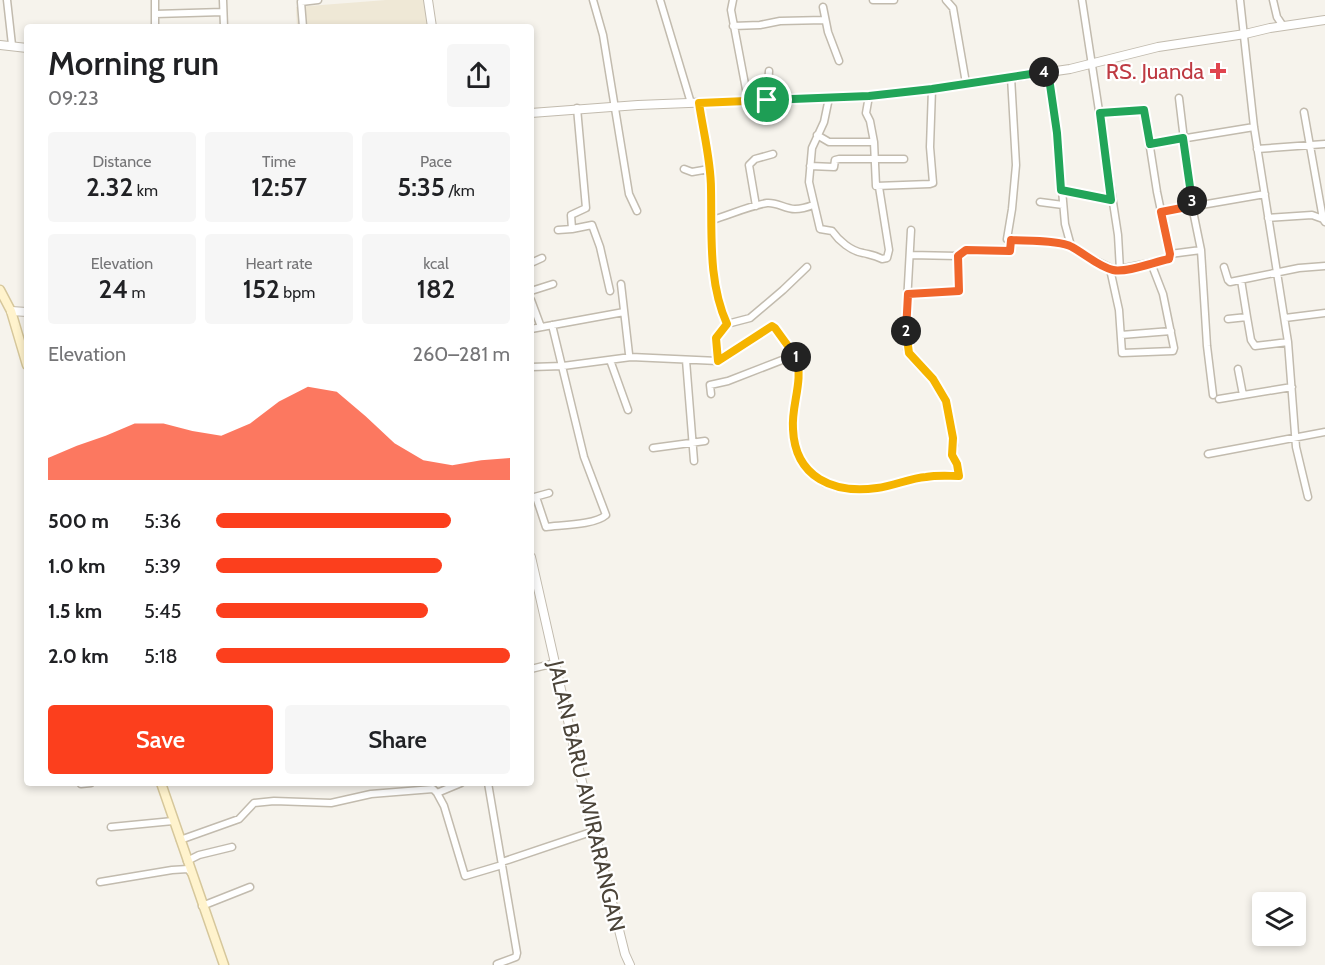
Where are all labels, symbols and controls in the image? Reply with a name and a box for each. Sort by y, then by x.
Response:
text: Morning run [48,43,219,83]
button: share [447,44,510,107]
pin: 4 [1029,57,1059,87]
place label: RS. Juanda [1106,58,1204,85]
text: 4 [1039,62,1049,81]
marker: RS. Juanda [1209,62,1227,80]
pin [741,74,792,125]
icon: arrive [750,83,783,116]
text: 09:23 [48,86,99,110]
text: Distance [93,152,151,171]
text: Time [262,152,296,171]
text: Pace [420,152,452,171]
text: 2.32 [86,171,133,203]
text: 12:57 [251,171,307,203]
text: 5:35 [397,171,445,203]
text: km [133,181,158,200]
text: /km [445,181,475,200]
pin: 3 [1177,186,1207,216]
text: 3 [1188,191,1196,210]
text: Elevation [91,254,153,273]
text: Heart rate [246,254,312,273]
text: kcal [423,254,449,273]
text: 24 [98,273,128,305]
text: 152 [243,273,280,305]
text: 182 [417,273,455,305]
text: m [128,283,146,302]
text: bpm [280,283,315,302]
pin: 2 [891,316,921,346]
text: 2 [902,321,910,340]
text: Elevation [48,342,126,366]
text: 260–281 m [413,342,510,366]
pin: 1 [781,342,811,372]
text: 1 [793,347,799,366]
text: 500 m [48,509,109,533]
text: 5:36 [144,509,181,533]
text: 1.0 km [48,554,105,578]
text: 5:39 [144,554,181,578]
text: 1.5 km [48,599,102,623]
text: 5:45 [144,599,181,623]
text: 2.0 km [48,644,109,668]
text: 5:18 [144,644,178,668]
street label: JALAN BARU AWIRARANGAN [542,657,631,934]
button: Save [48,705,273,774]
button: Share [285,705,510,774]
map controls [1252,892,1306,946]
button: layers [1252,892,1306,946]

